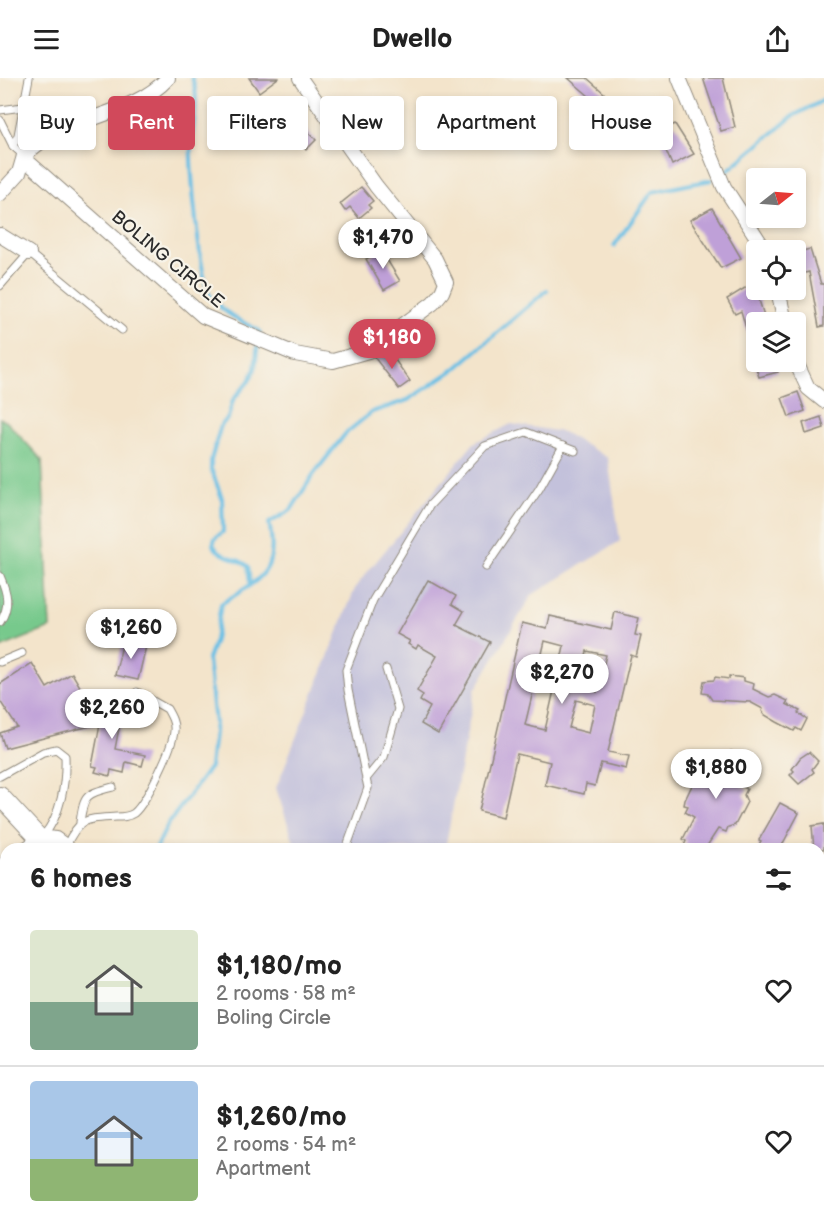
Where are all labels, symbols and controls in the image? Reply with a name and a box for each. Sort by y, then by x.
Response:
icon: menu [30,23,63,56]
text: Dwello [372,23,452,55]
icon: share [761,23,794,56]
chip: Buy [18,96,96,150]
chip: Rent [108,96,195,150]
chip: Filters [207,96,308,150]
chip: New [320,96,404,150]
chip: Apartment [416,96,557,150]
chip: House [569,96,673,150]
north arrow [746,168,806,228]
map controls [746,168,806,372]
street label: BOLING CIRCLE [107,206,228,313]
pin: $1,470 [334,219,432,270]
text: $1,470 [352,226,414,250]
button: locate [746,240,806,300]
button: layers [746,312,806,372]
pin: $1,180 [343,319,441,370]
text: $1,180 [363,326,421,350]
pin: $1,260 [82,609,180,660]
text: $1,260 [100,616,162,640]
pin: $2,270 [513,654,611,705]
text: $2,270 [530,661,594,685]
pin: $2,260 [63,689,161,740]
text: $2,260 [79,696,145,720]
pin: $1,880 [667,749,765,800]
text: $1,880 [685,756,747,780]
icon: filters [762,863,795,896]
text: 6 homes [30,864,132,895]
text: $1,180/mo [216,951,342,982]
icon: home [78,954,150,1026]
icon: heart [762,974,795,1007]
text: 2 rooms · 58 m² [216,982,356,1006]
text: Boling Circle [216,1006,331,1030]
text: $1,260/mo [216,1102,347,1133]
icon: home [78,1105,150,1177]
icon: heart [762,1125,795,1158]
text: 2 rooms · 54 m² [216,1133,356,1157]
text: Apartment [216,1157,311,1181]

